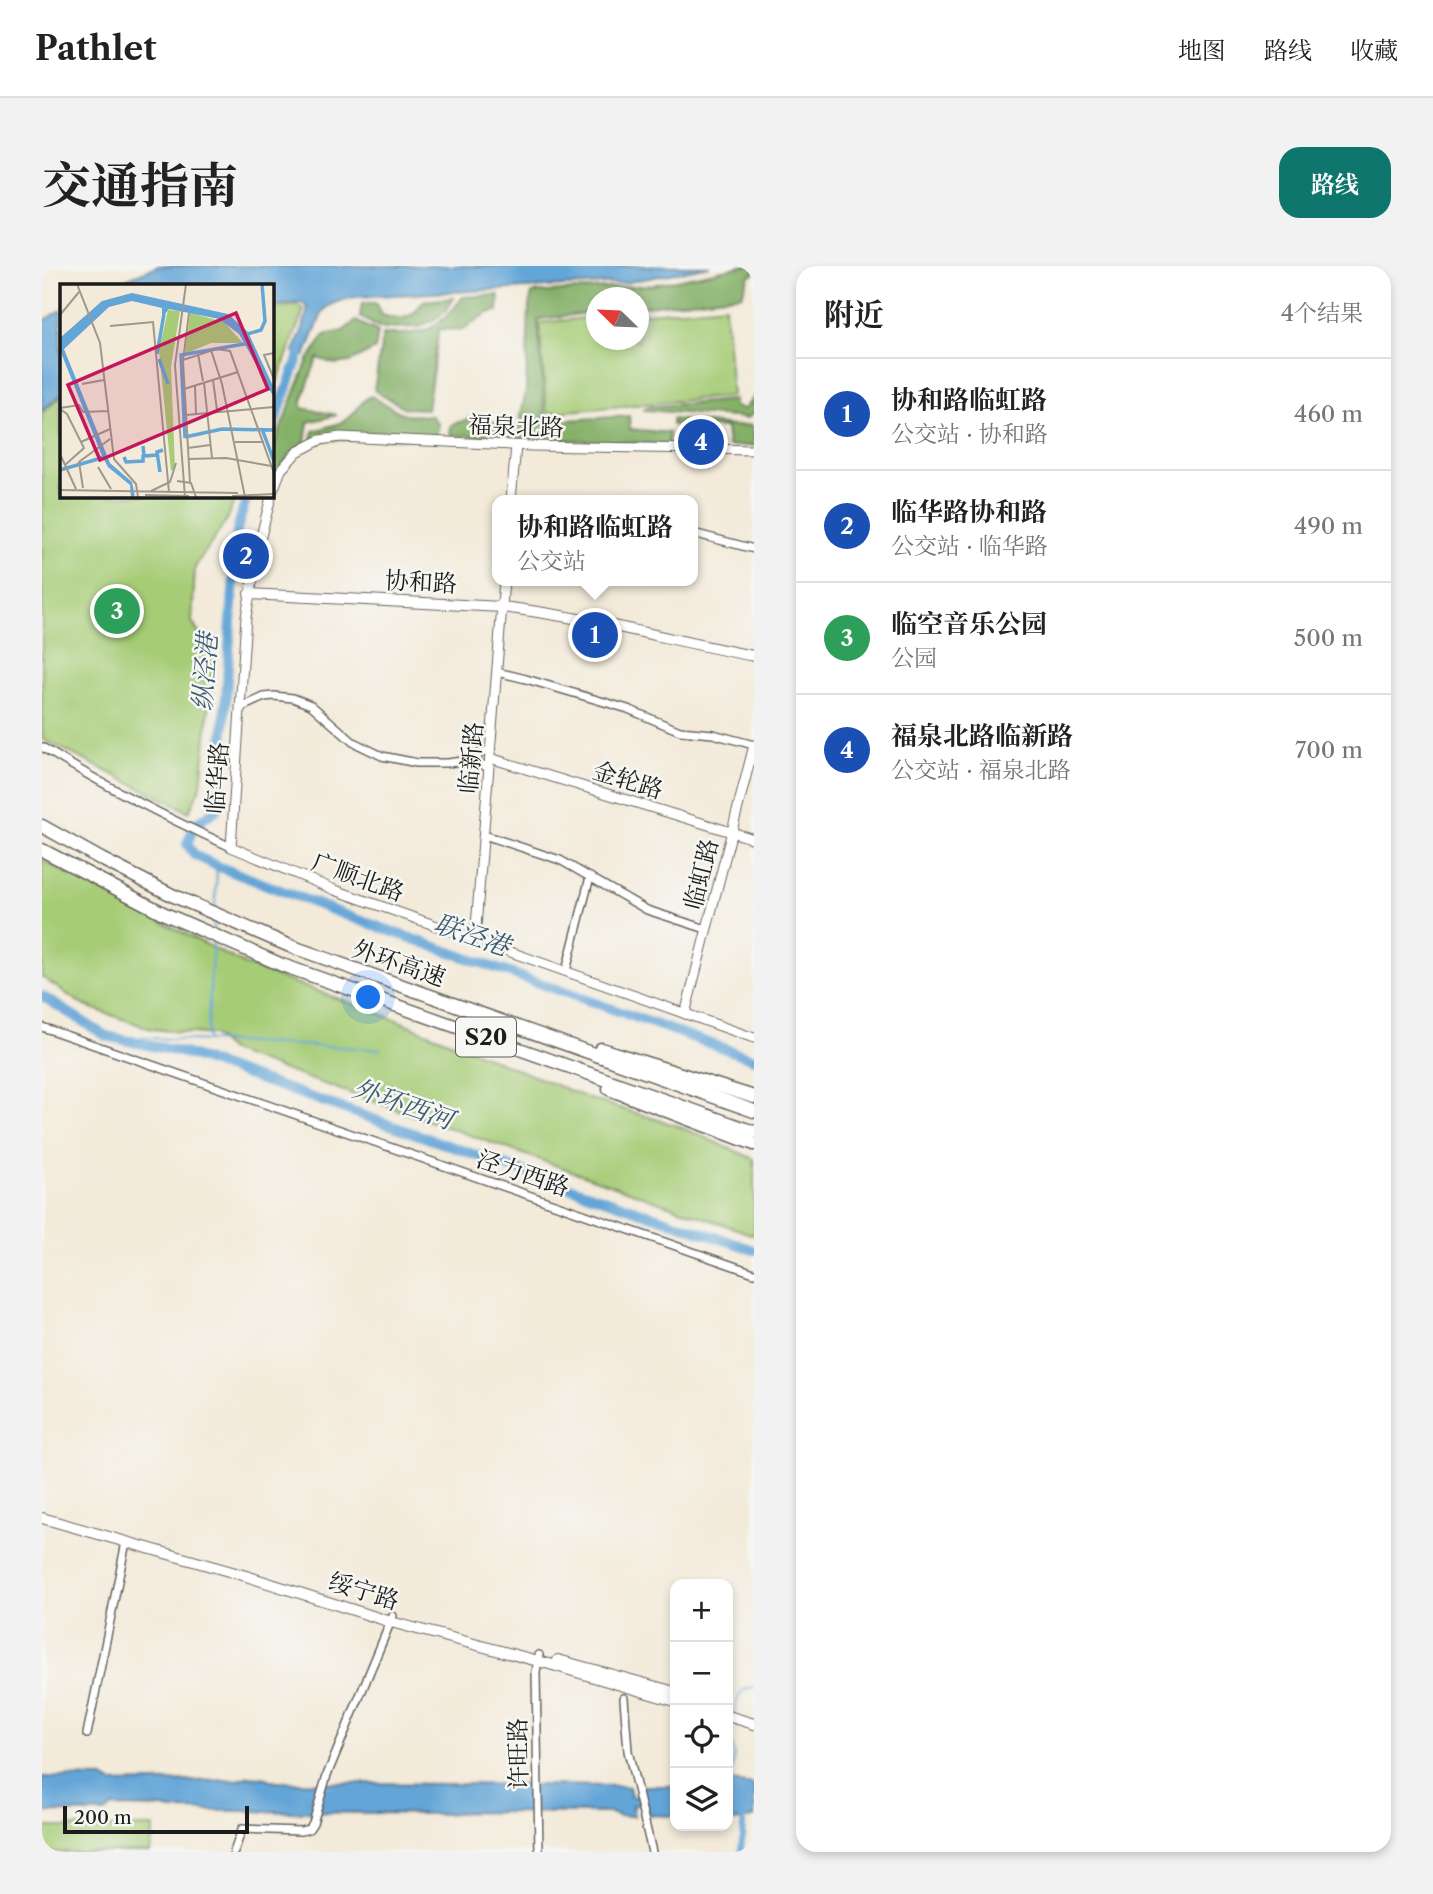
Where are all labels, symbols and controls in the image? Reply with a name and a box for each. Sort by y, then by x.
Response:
text: Pathlet [35,28,157,69]
text: 地图 [1178,36,1226,65]
text: 路线 [1264,36,1312,65]
text: 收藏 [1350,36,1398,65]
button: 路线 [1279,147,1391,218]
text: 交通指南 [42,155,238,216]
inset map [60,284,273,497]
north arrow [586,287,649,350]
text: 附近 [824,296,884,333]
text: 4个结果 [1281,299,1363,327]
text: 协和路临虹路 [891,384,1047,416]
text: 1 [842,400,852,428]
text: 460 m [1294,400,1363,428]
street label: 福泉北路 [468,410,564,442]
pin: 4 [678,416,724,468]
text: 公交站 · 协和路 [891,420,1048,448]
popup [492,495,698,586]
text: 临华路协和路 [891,496,1047,528]
text: 协和路临虹路 [517,511,673,543]
text: 2 [840,512,854,540]
text: 490 m [1294,512,1363,540]
pin: 2 [223,530,269,582]
text: 公交站 · 临华路 [891,532,1048,560]
text: 公交站 [517,547,586,575]
street label: 协和路 [384,566,458,598]
pin: 3 [94,585,140,637]
text: 临空音乐公园 [891,608,1047,640]
pin: 1 [572,609,618,661]
text: 3 [841,624,854,652]
text: 500 m [1294,624,1363,652]
water label: 纵泾港 [186,629,224,712]
text: 公园 [891,644,937,672]
text: 福泉北路临新路 [891,720,1073,752]
street label: 临新路 [453,721,489,795]
text: 4 [840,736,854,764]
text: 700 m [1295,736,1363,764]
street label: 临华路 [200,741,234,815]
street label: 金轮路 [589,756,667,804]
text: 公交站 · 福泉北路 [891,756,1071,784]
street label: 临虹路 [678,836,724,912]
street label: 广顺北路 [308,847,408,907]
water label: 联泾港 [430,907,517,964]
street label: 外环高速 [349,934,449,992]
your location [351,980,385,1014]
road number: S20 [456,1017,516,1056]
water label: 外环西河 [349,1072,461,1137]
street label: 泾力西路 [473,1144,573,1202]
street label: 绥宁路 [325,1567,403,1615]
map controls [670,1579,733,1831]
button: + [670,1579,733,1642]
button: − [670,1642,733,1705]
button: locate [670,1705,733,1768]
street label: 许旺路 [503,1718,533,1790]
button: layers [670,1768,733,1831]
scale bar [63,1803,248,1835]
text: 200 m [74,1806,132,1829]

